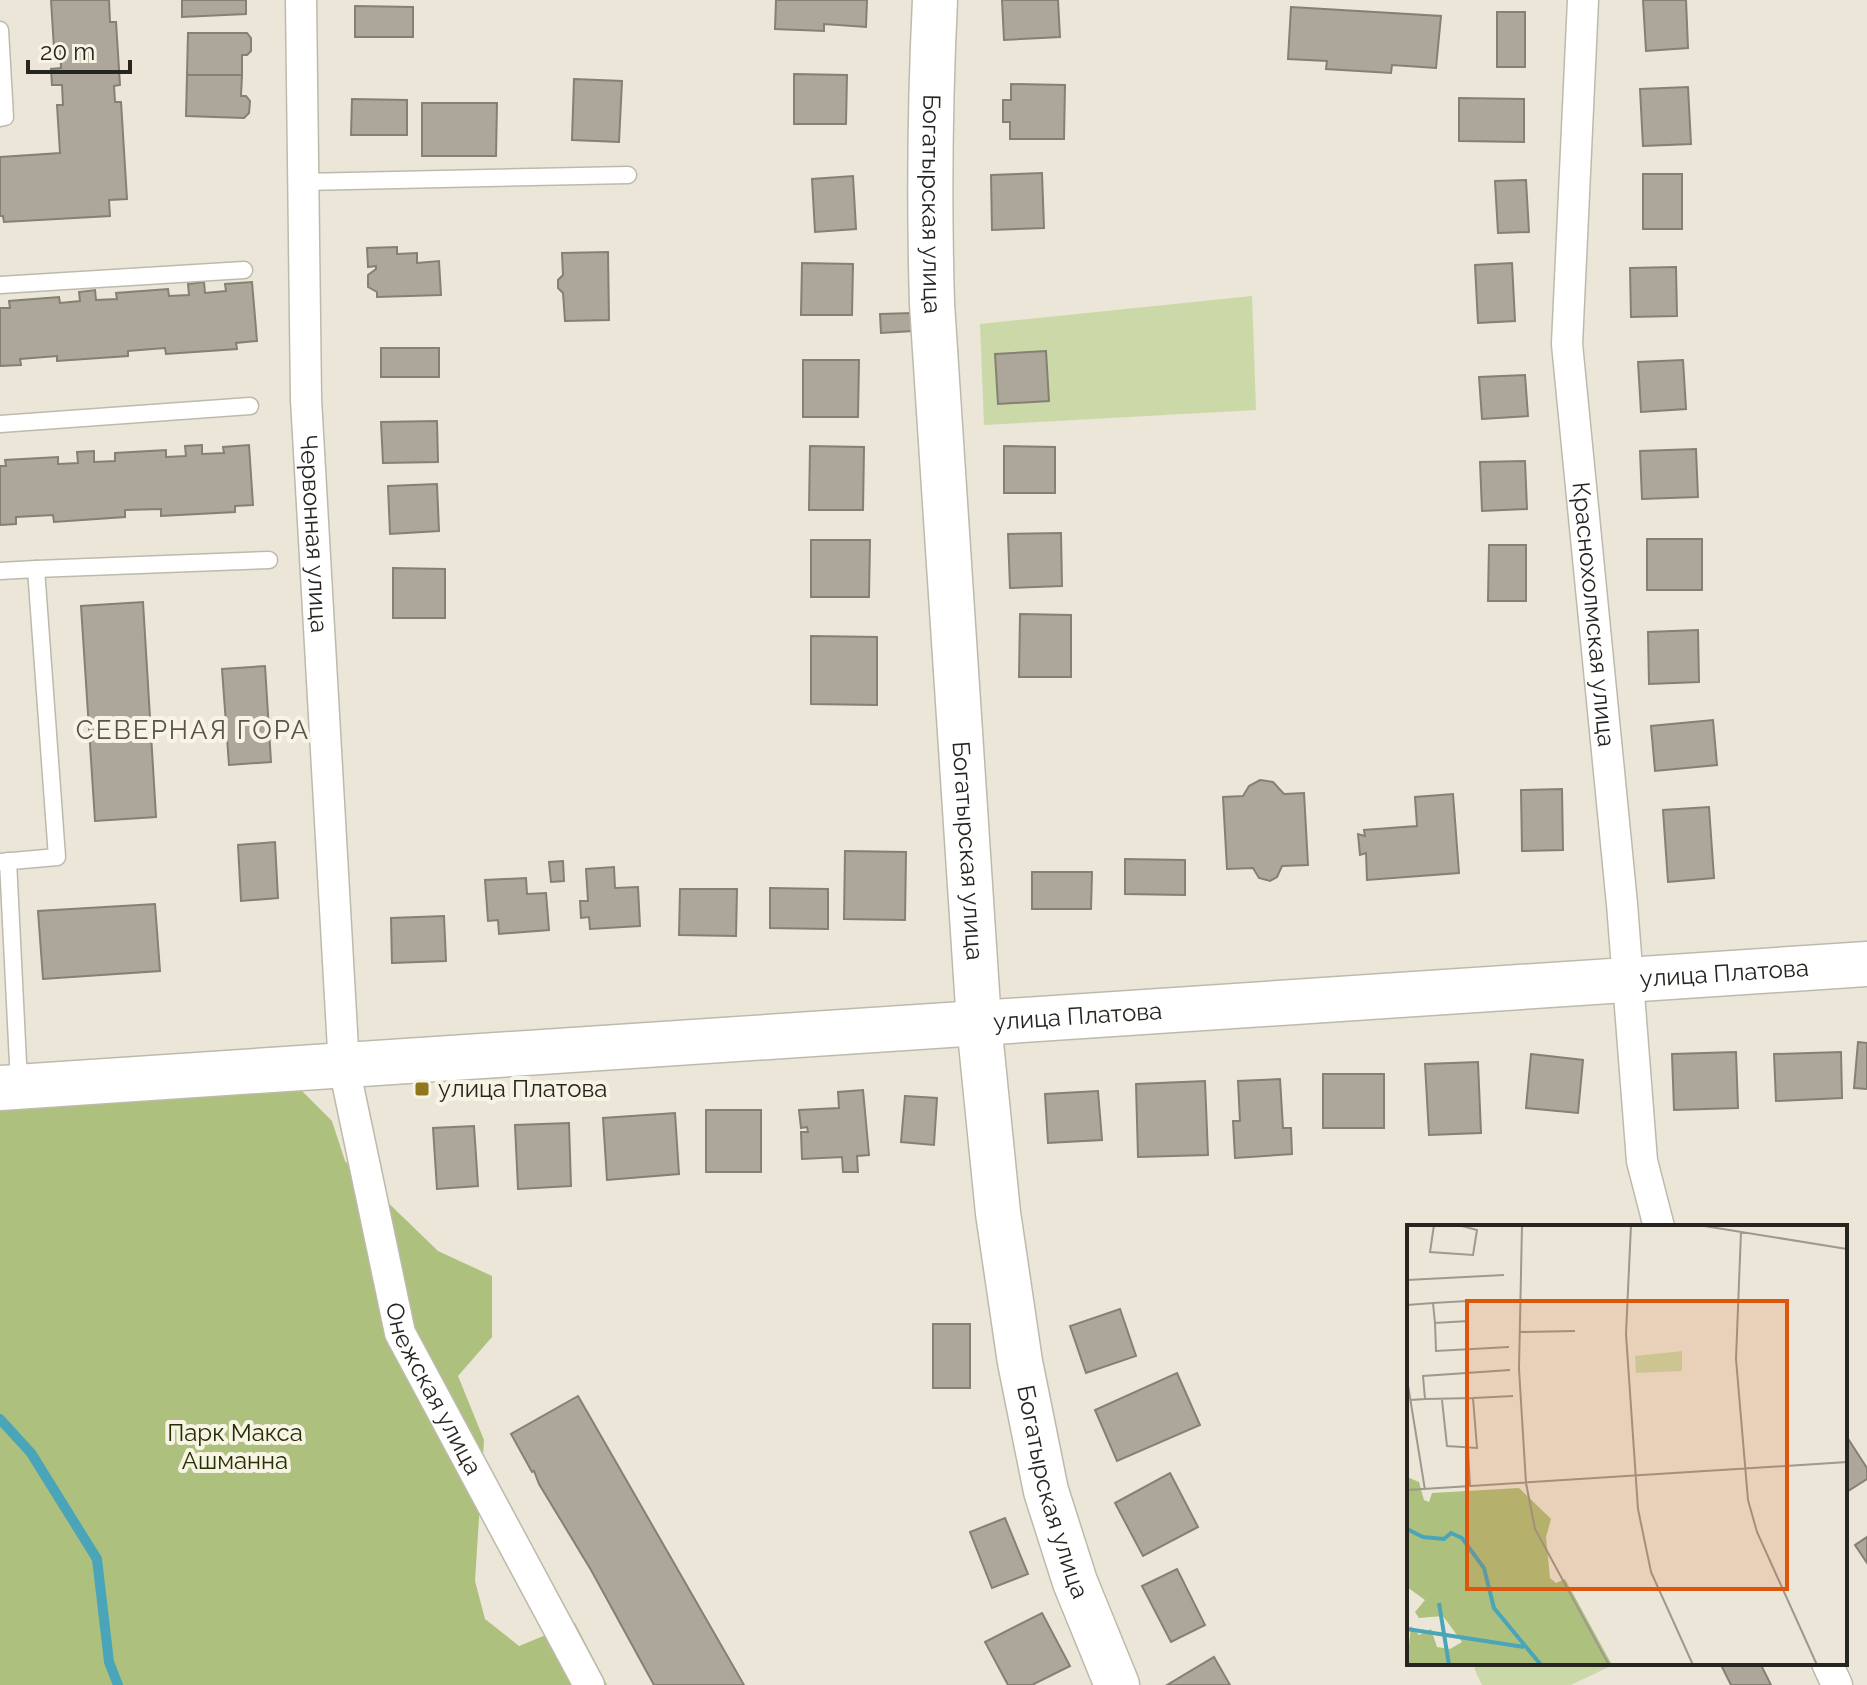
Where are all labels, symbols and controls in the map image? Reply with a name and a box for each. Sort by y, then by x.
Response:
scale bar [28,24,130,74]
text: 20 m [40,37,95,66]
street label: Богатырская улица [916,94,948,315]
street label: Червонная улица [294,434,334,634]
street label: Краснохолмская улица [1567,480,1621,748]
district label: СЕВЕРНАЯ ГОРА [76,715,310,745]
street label: Богатырская улица [947,740,990,961]
street label: улица Платова [1639,953,1810,993]
street label: улица Платова [992,996,1163,1036]
place label: улица Платова [438,1074,607,1103]
marker: улица Платова [413,1080,431,1098]
inset map [1407,1225,1847,1665]
street label: Онежская улица [380,1300,488,1480]
street label: Богатырская улица [1011,1383,1095,1603]
park label: Парк Макса Ашманна [167,1418,303,1475]

